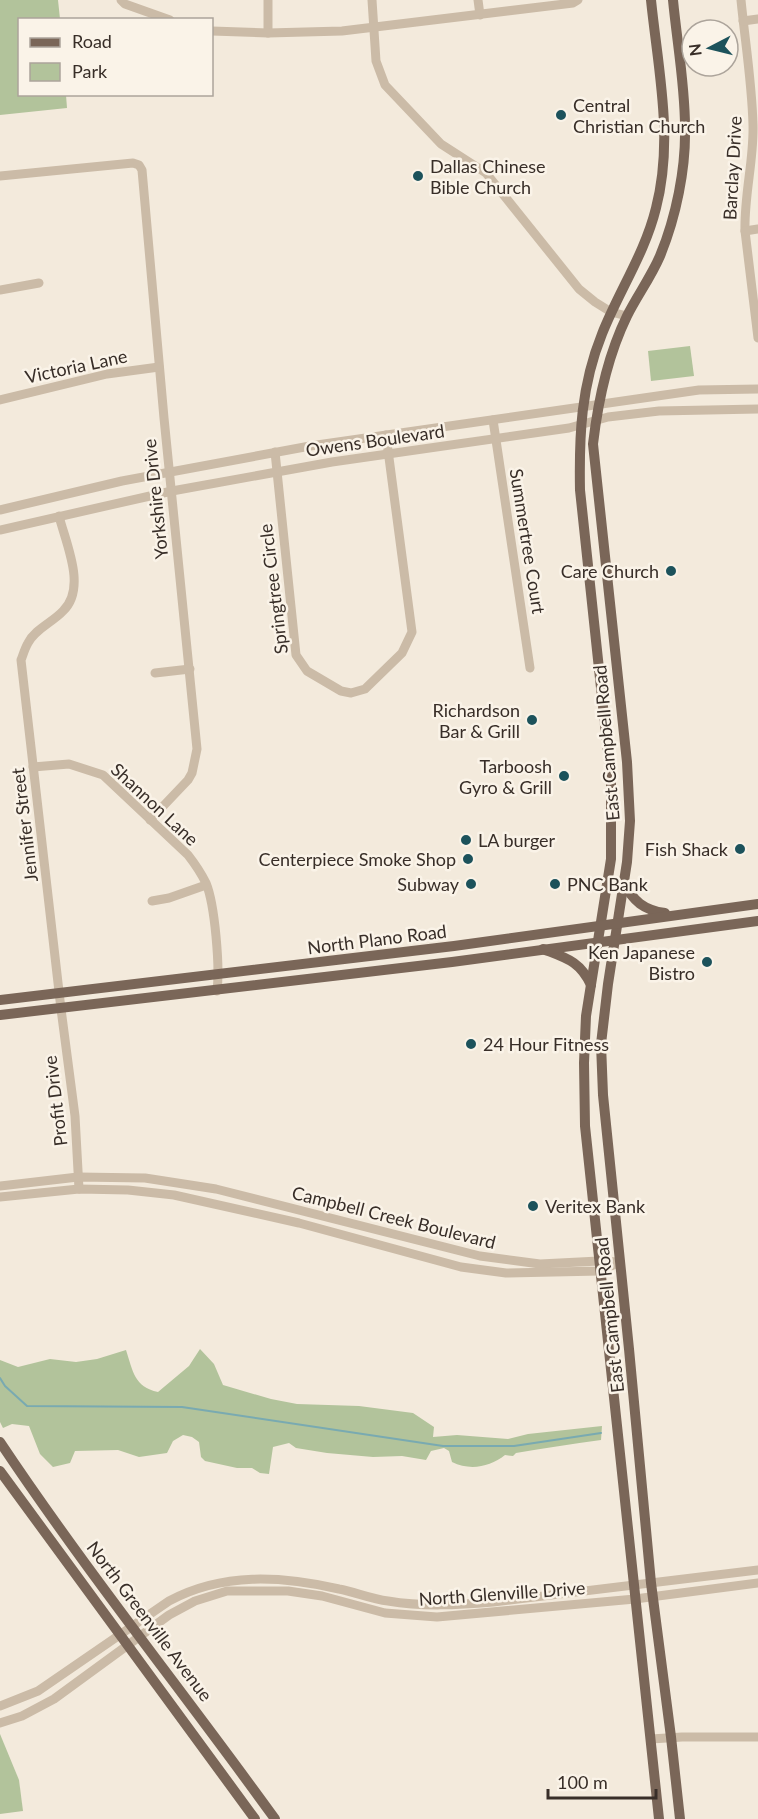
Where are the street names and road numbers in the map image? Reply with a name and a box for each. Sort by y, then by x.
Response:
street label: Barclay Drive [718,115,746,221]
street label: Victoria Lane [23,344,129,388]
street label: Owens Boulevard [304,419,446,461]
street label: Yorkshire Drive [138,438,172,560]
street label: Summertree Court [506,467,550,616]
street label: Springtree Circle [254,523,292,655]
street label: East Campbell Road [588,664,624,822]
street label: Shannon Lane [107,758,203,850]
street label: Jennifer Street [6,766,42,883]
street label: North Plano Road [306,920,448,958]
street label: Profit Drive [39,1054,71,1148]
street label: Campbell Creek Boulevard [290,1181,498,1253]
street label: East Campbell Road [590,1236,628,1394]
street label: North Greenville Avenue [83,1537,217,1705]
street label: North Glenville Drive [418,1576,586,1610]

